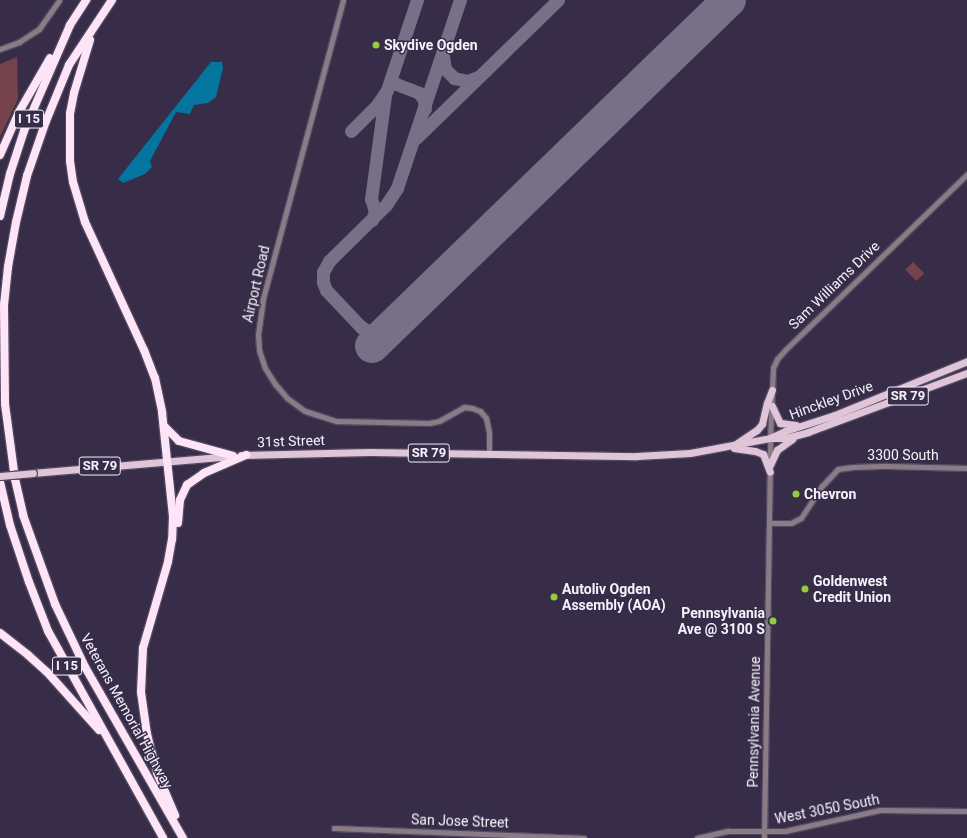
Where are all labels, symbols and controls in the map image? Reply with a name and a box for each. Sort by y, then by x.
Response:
place label: Skydive Ogden [384,37,478,53]
marker: Skydive Ogden [371,40,381,50]
road number: I 15 [14,108,44,130]
street label: Sam Williams Drive [785,237,883,333]
street label: Airport Road [239,244,273,324]
street label: Hinckley Drive [787,377,875,423]
road number: SR 79 [886,385,930,407]
street label: 31st Street [257,431,325,451]
road number: SR 79 [407,442,451,464]
street label: 3300 South [867,447,939,463]
road number: SR 79 [78,455,122,477]
place label: Chevron [804,486,856,502]
marker: Chevron [791,489,801,499]
place label: Goldenwest Credit Union [813,573,891,606]
place label: Autoliv Ogden Assembly (AOA) [562,581,666,614]
marker: Goldenwest Credit Union [800,584,810,594]
marker: Autoliv Ogden Assembly (AOA) [549,592,559,602]
place label: Pennsylvania Ave @ 3100 S [678,605,765,638]
marker: Pennsylvania Ave @ 3100 S [768,616,778,626]
street label: Veterans Memorial Highway [77,631,177,791]
road number: I 15 [52,655,82,677]
street label: Pennsylvania Avenue [744,656,764,788]
street label: West 3050 South [773,791,881,827]
street label: San Jose Street [411,811,509,831]

